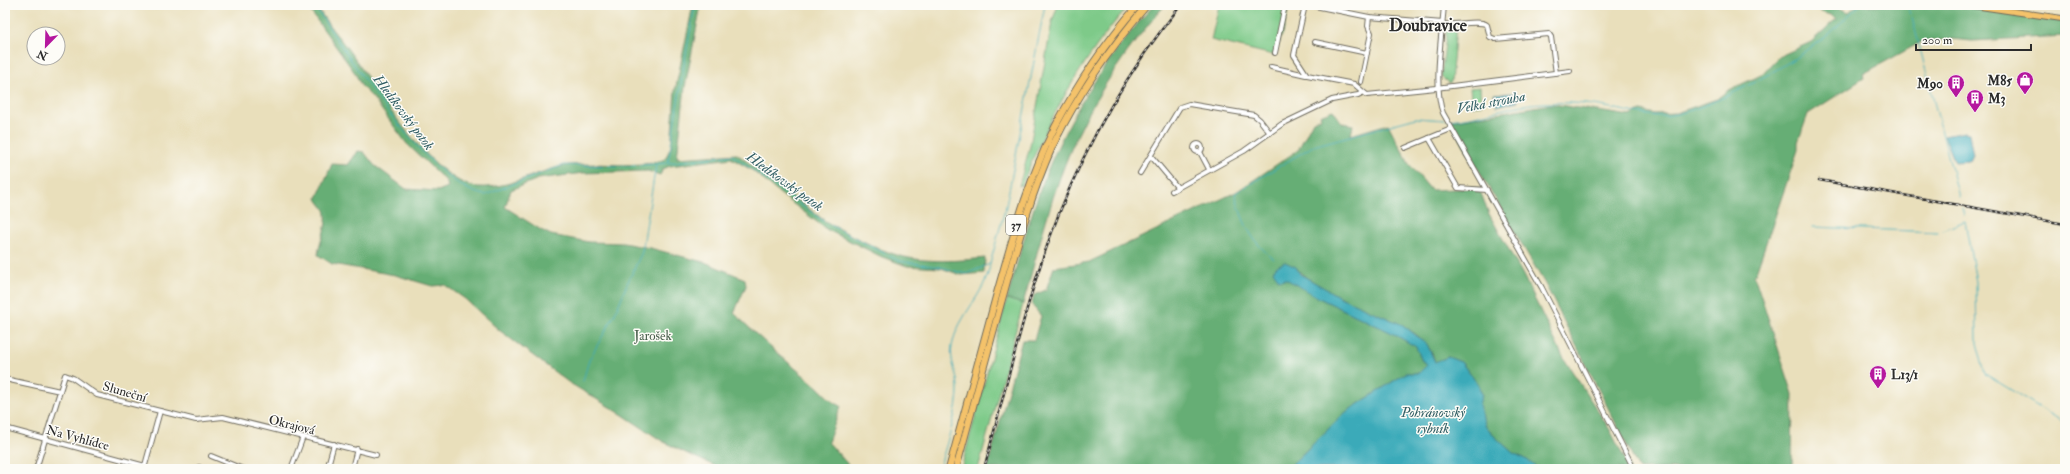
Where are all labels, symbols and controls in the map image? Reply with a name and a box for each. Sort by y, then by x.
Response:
district label: Doubravice [1389,15,1468,36]
north arrow [26,26,66,66]
scale bar [1916,26,2031,52]
text: 200 m [1922,33,1953,48]
text: N [34,46,50,63]
water label: Hledíkovský potok [369,70,438,154]
shop icon: M85 [2015,70,2035,95]
building icon: M90 [1946,73,1966,98]
place label: M85 [1987,73,2012,89]
place label: M90 [1916,76,1943,92]
water label: Velká strouha [1455,87,1527,117]
building icon: M3 [1965,88,1985,113]
place label: M3 [1987,91,2006,107]
water label: Hledíkovský potok [742,147,826,215]
road number: 37 [1006,215,1026,235]
park label: Jarošek [633,328,673,344]
building icon: L13/1 [1868,364,1888,389]
place label: L13/1 [1891,367,1918,383]
street label: Sluneční [101,378,150,406]
water label: Pohránovský rybník [1400,404,1466,437]
street label: Okrajová [267,412,317,439]
street label: Na Vyhlídce [44,422,111,455]

